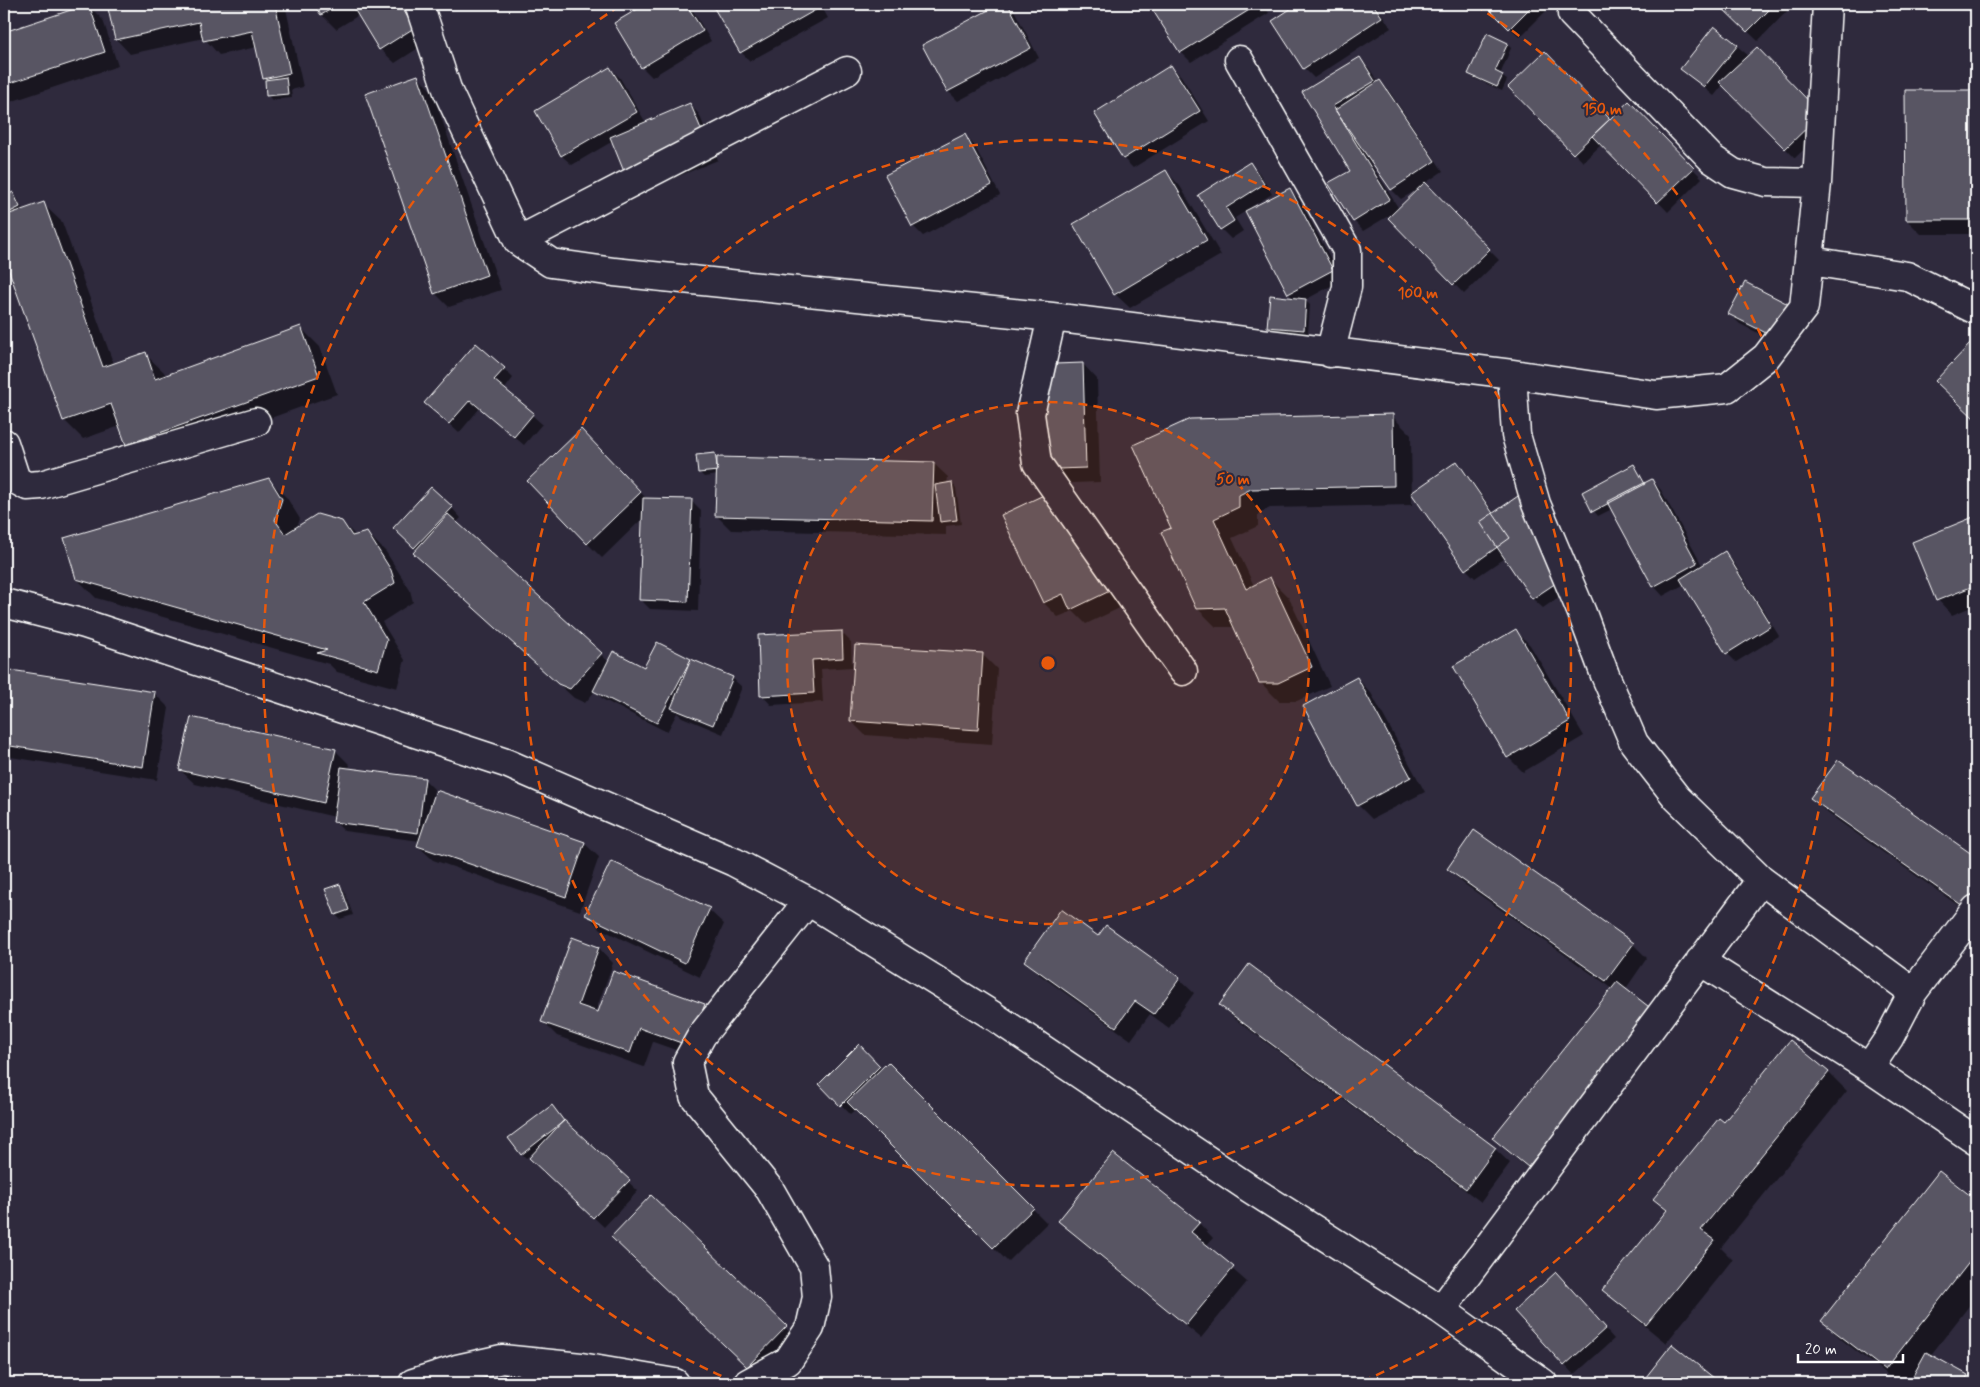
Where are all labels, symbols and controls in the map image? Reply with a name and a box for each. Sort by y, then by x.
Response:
text: 150 m [1582,100,1622,120]
text: 100 m [1398,284,1438,304]
text: 50 m [1216,470,1250,490]
centre of rings [1039,654,1057,672]
scale bar [1798,1332,1902,1364]
text: 20 m [1805,1340,1837,1360]

